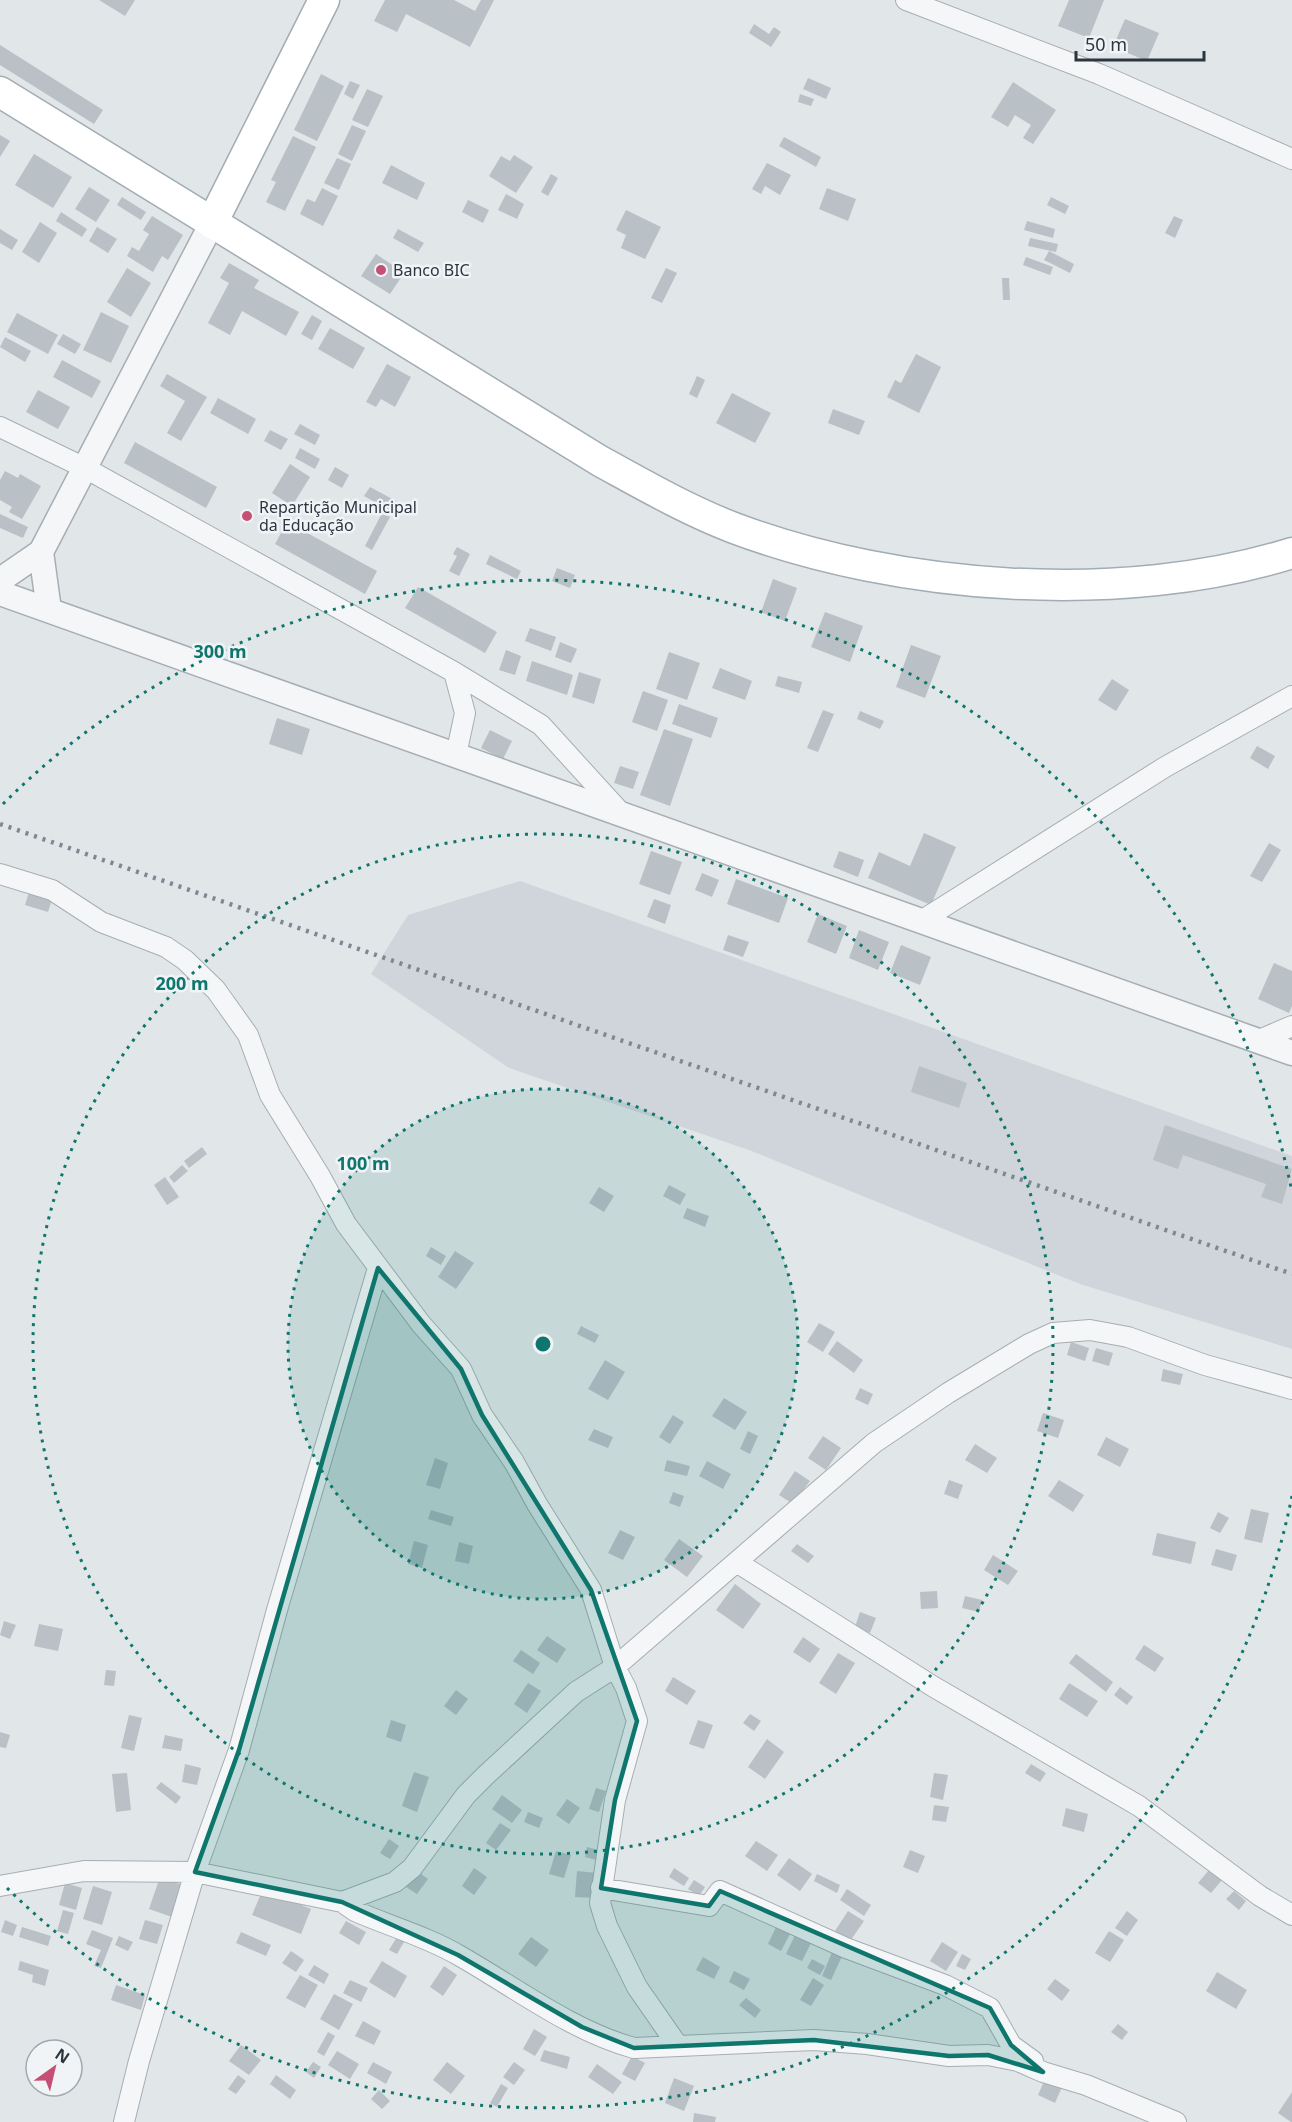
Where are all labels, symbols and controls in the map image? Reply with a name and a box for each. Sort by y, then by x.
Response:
scale bar [1076,24,1204,62]
text: 50 m [1085,32,1127,56]
place label: Banco BIC [393,259,470,281]
marker: Banco BIC [374,263,388,277]
place label: Repartição Municipal da Educação [259,496,417,536]
marker: Repartição Municipal da Educação [240,509,254,523]
text: 300 m [193,639,247,663]
text: 200 m [155,971,209,995]
text: 100 m [336,1151,390,1175]
centre of rings [533,1334,553,1354]
north arrow [24,2038,84,2098]
text: N [51,2043,74,2068]

